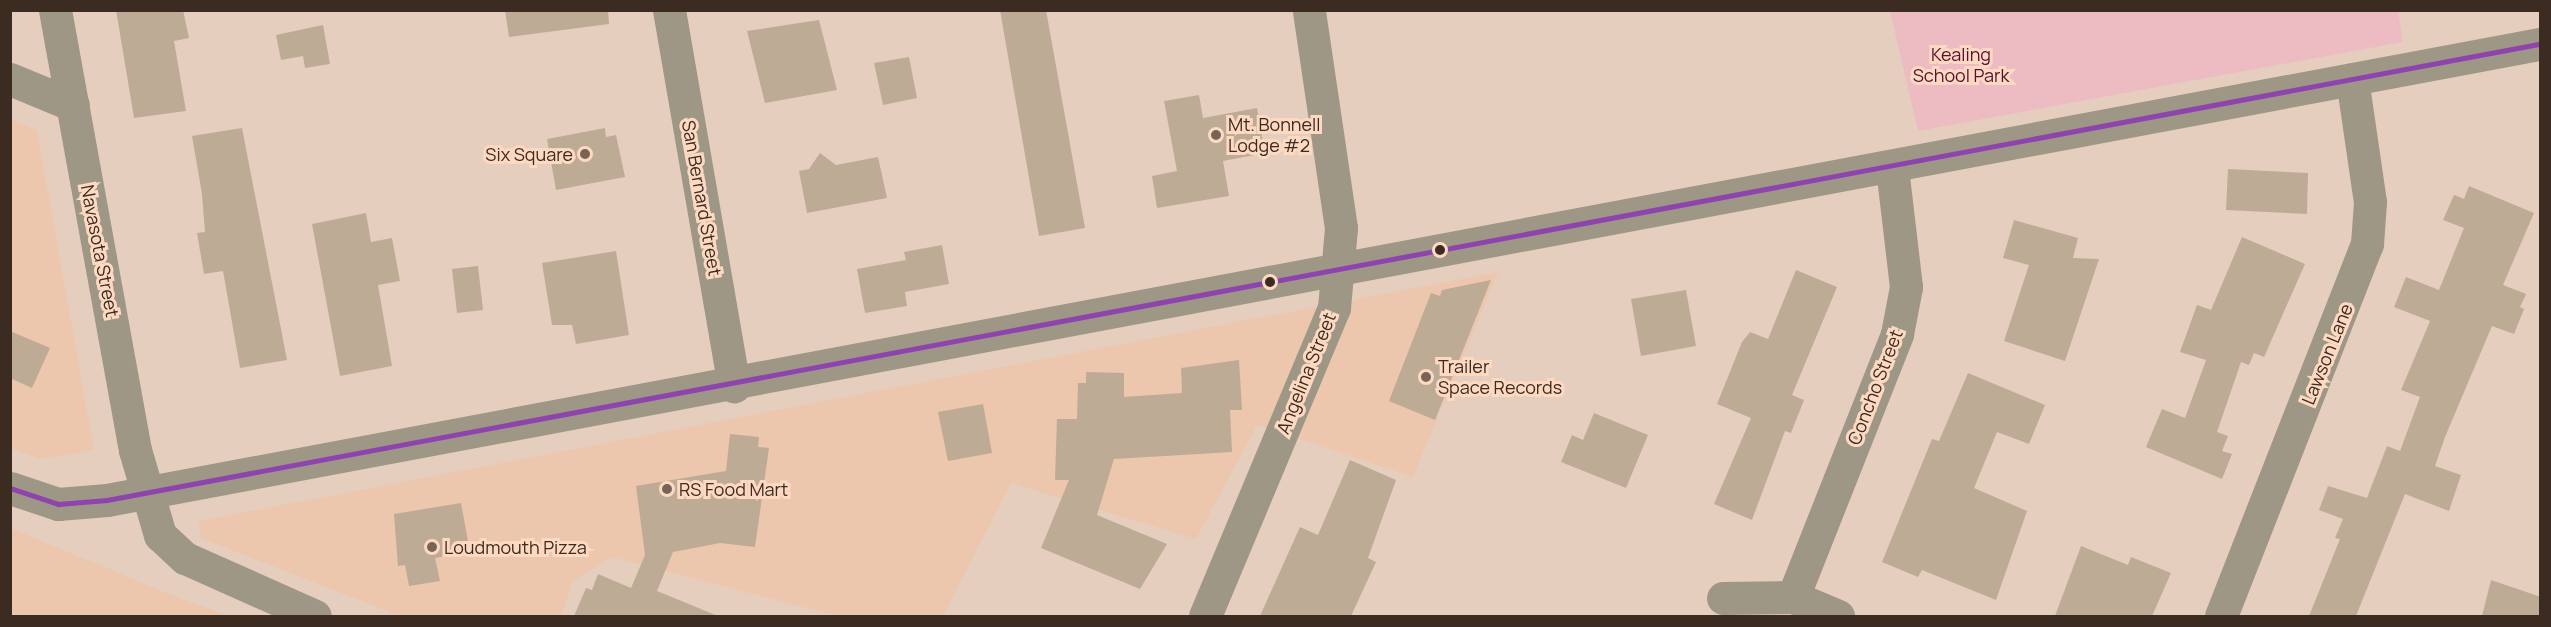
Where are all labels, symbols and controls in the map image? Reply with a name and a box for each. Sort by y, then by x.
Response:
park label: Kealing School Park [1913,44,2009,86]
place label: Mt. Bonnell Lodge #2 [1228,114,1320,156]
street label: San Bernard Street [678,119,726,277]
marker: Mt. Bonnell Lodge #2 [1209,128,1223,142]
place label: Six Square [485,143,573,165]
marker: Six Square [578,147,592,161]
street label: Navasota Street [77,183,123,319]
unlabelled marker [1434,244,1446,256]
unlabelled marker [1264,276,1276,288]
street label: Lawson Lane [2297,300,2357,408]
street label: Angelina Street [1272,309,1340,437]
street label: Concho Street [1843,326,1907,448]
place label: Trailer Space Records [1438,356,1562,398]
marker: Trailer Space Records [1419,370,1433,384]
place label: RS Food Mart [679,478,788,500]
marker: RS Food Mart [660,482,674,496]
place label: Loudmouth Pizza [444,536,587,558]
marker: Loudmouth Pizza [425,540,439,554]

